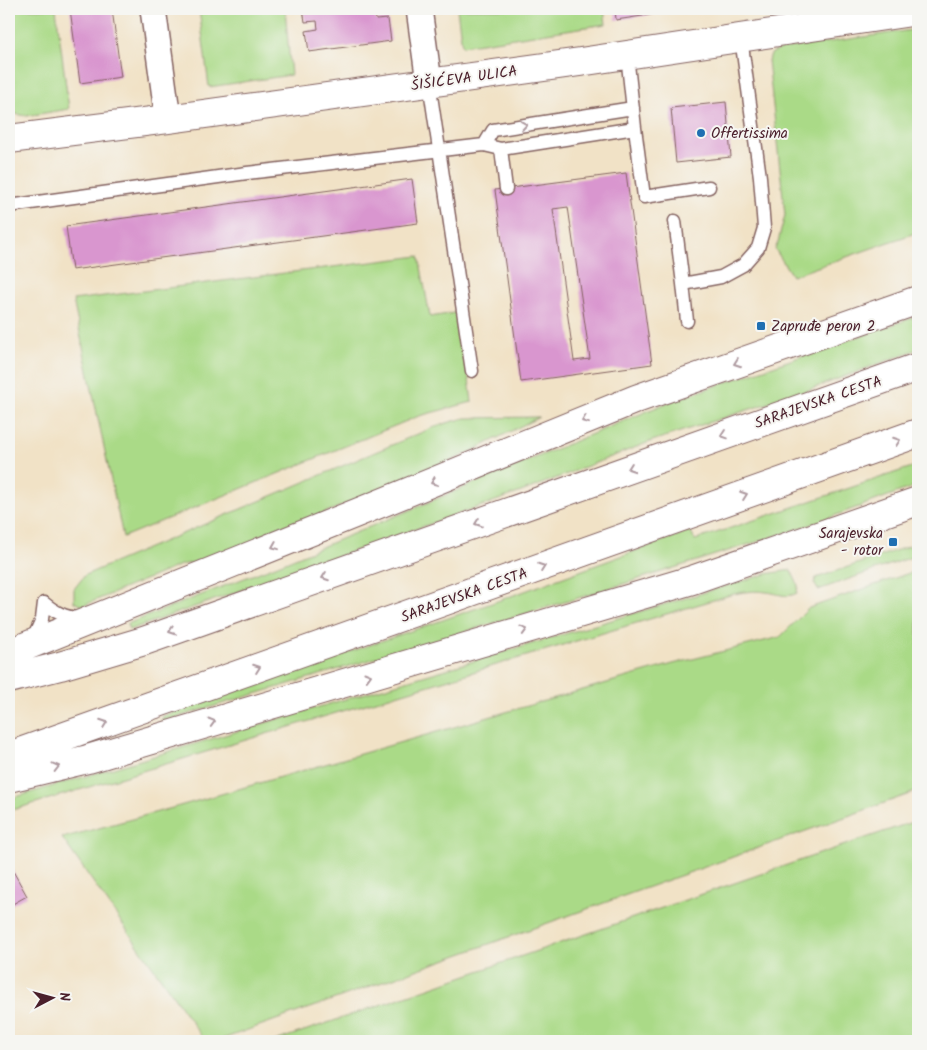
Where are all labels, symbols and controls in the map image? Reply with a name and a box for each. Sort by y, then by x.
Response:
street label: ŠIŠIĆEVA ULICA [409,60,519,98]
one-way arrow [520,121,529,131]
place label: Offertissima [711,122,788,146]
marker: Offertissima [695,127,707,139]
place label: Zapruđe peron 2 [771,315,875,339]
marker: Zapruđe peron 2 [755,320,767,332]
one-way arrow [733,357,742,367]
street label: SARAJEVSKA CESTA [751,370,885,436]
one-way arrow [581,414,590,424]
one-way arrow [720,429,729,439]
one-way arrow [892,437,901,447]
one-way arrow [627,462,636,472]
one-way arrow [430,475,439,486]
one-way arrow [739,491,748,501]
one-way arrow [474,517,483,527]
place label: Sarajevska - rotor [819,522,884,563]
marker: Sarajevska - rotor [887,536,899,548]
one-way arrow [271,540,280,550]
street label: SARAJEVSKA CESTA [397,562,531,630]
one-way arrow [538,563,546,573]
one-way arrow [321,571,330,581]
one-way arrow [519,625,528,635]
one-way arrow [168,626,176,636]
one-way arrow [253,664,261,674]
one-way arrow [363,671,372,681]
one-way arrow [208,717,216,727]
one-way arrow [99,718,108,728]
one-way arrow [52,762,61,773]
north arrow [28,972,78,1022]
text: N [53,991,75,1002]

